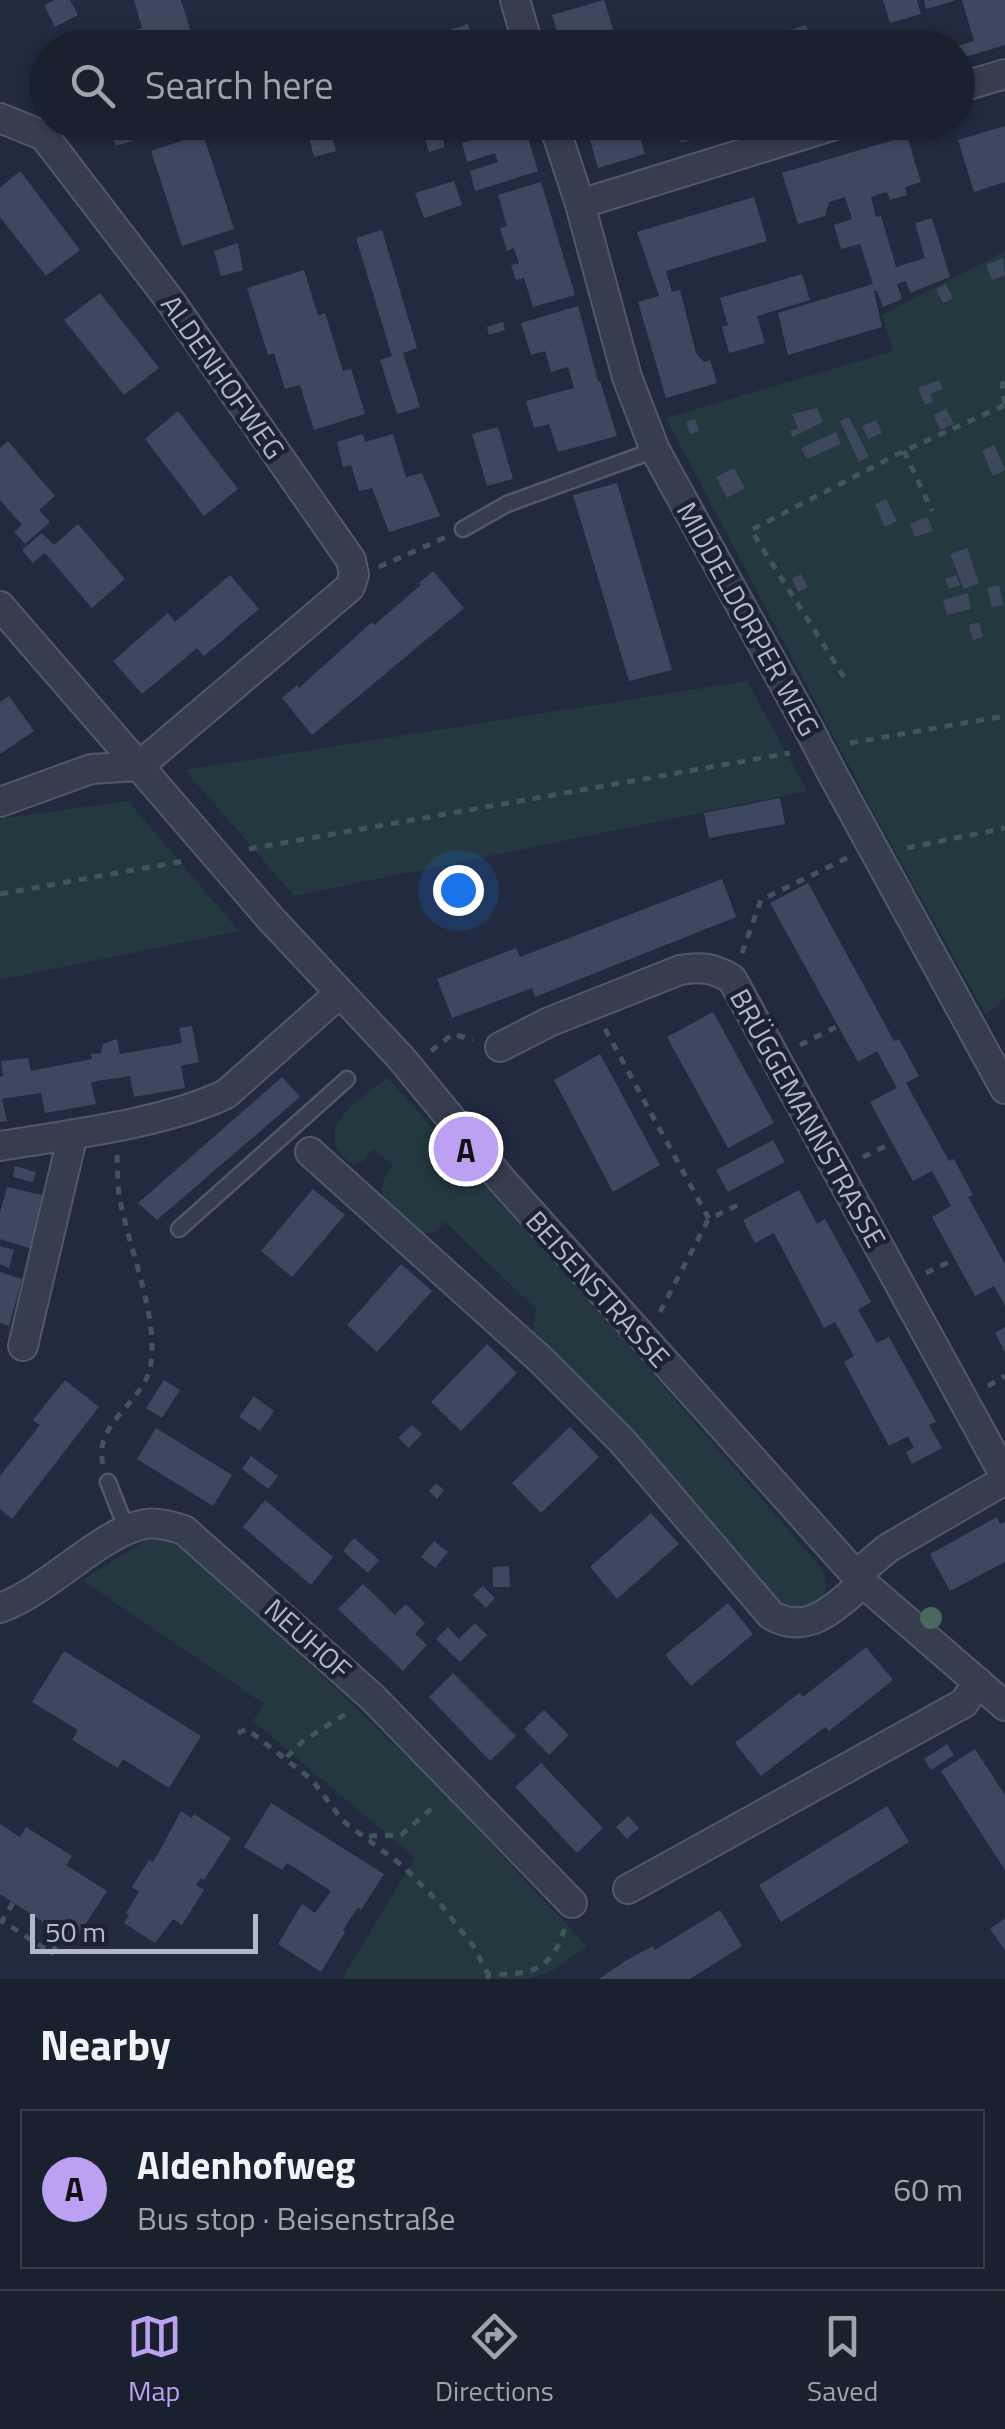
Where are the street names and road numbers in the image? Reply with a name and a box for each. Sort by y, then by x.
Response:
street label: ALDENHOFWEG [151,286,296,468]
street label: MIDDELDORPER WEG [666,494,831,744]
street label: BRÜGGEMANNSTRASSE [719,981,898,1255]
street label: BEISENSTRASSE [516,1201,681,1377]
street label: NEUHOF [255,1588,362,1690]

